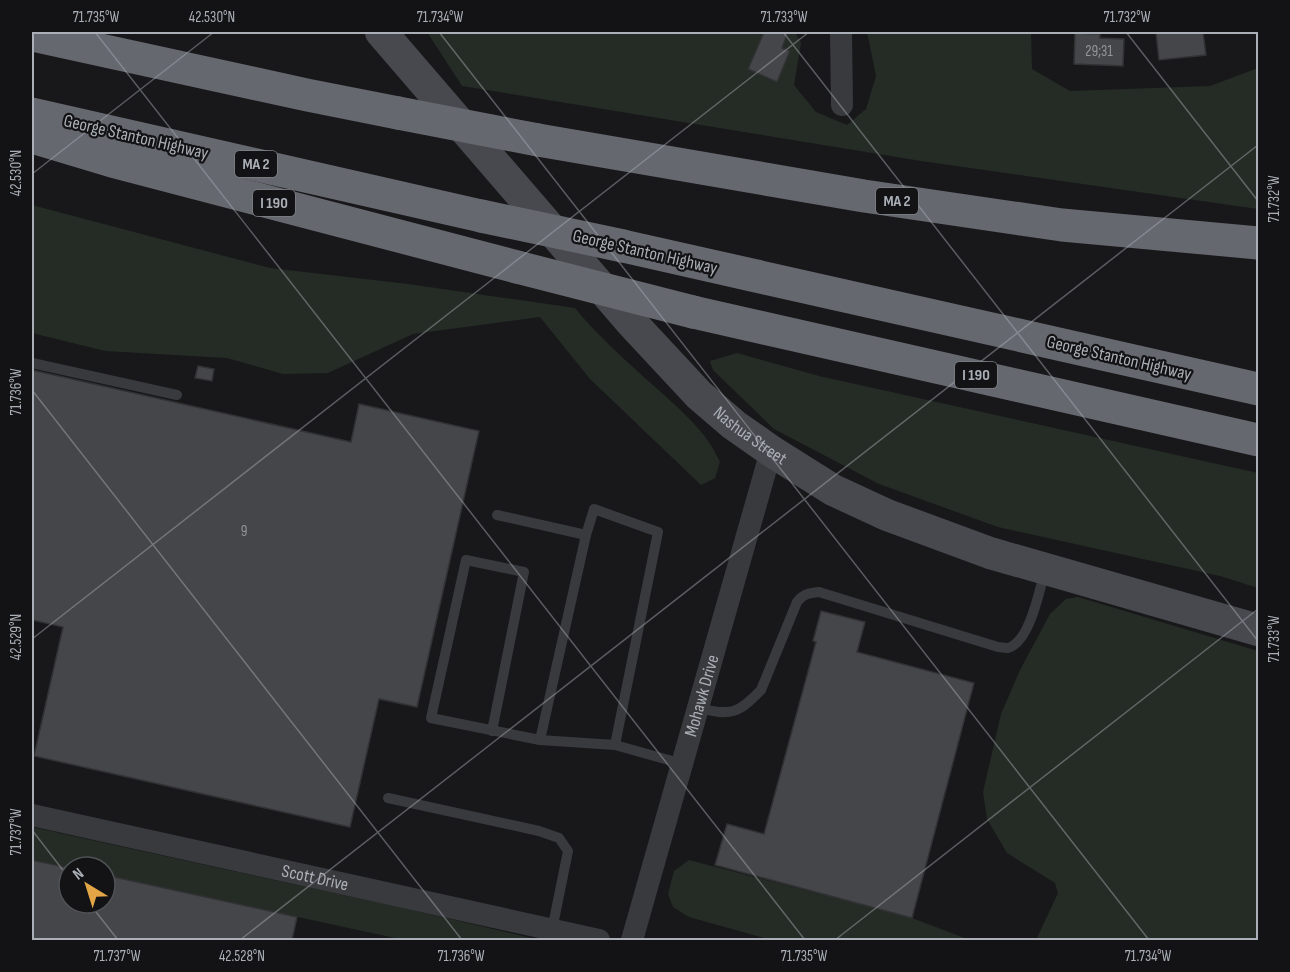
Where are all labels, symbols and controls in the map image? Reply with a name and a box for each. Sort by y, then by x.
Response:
text: 71.735°W [73,8,120,27]
text: 42.530°N [189,8,235,27]
text: 71.734°W [417,8,463,27]
text: 71.733°W [761,8,808,27]
text: 71.732°W [1104,8,1151,27]
house number: 29;31 [1085,42,1113,61]
street label: George Stanton Highway [62,110,210,164]
text: 42.530°N [7,150,26,196]
road number: MA 2 [235,151,277,177]
text: 71.732°W [1265,175,1284,222]
road number: MA 2 [876,188,918,214]
road number: I 190 [253,190,295,216]
street label: George Stanton Highway [571,225,719,279]
street label: George Stanton Highway [1045,331,1193,385]
road number: I 190 [955,362,997,388]
text: 71.736°W [7,368,26,416]
street label: Nashua Street [709,402,791,469]
house number: 9 [241,522,247,541]
text: 42.529°N [7,614,26,660]
text: 71.733°W [1265,615,1284,662]
street label: Mohawk Drive [680,652,723,739]
text: 71.737°W [7,808,26,856]
north arrow [57,855,117,915]
street label: Scott Drive [280,860,351,895]
text: N [69,864,88,884]
text: 71.737°W [93,947,141,966]
text: 42.528°N [219,947,265,966]
text: 71.736°W [437,947,485,966]
text: 71.735°W [781,947,828,966]
text: 71.734°W [1125,947,1171,966]

